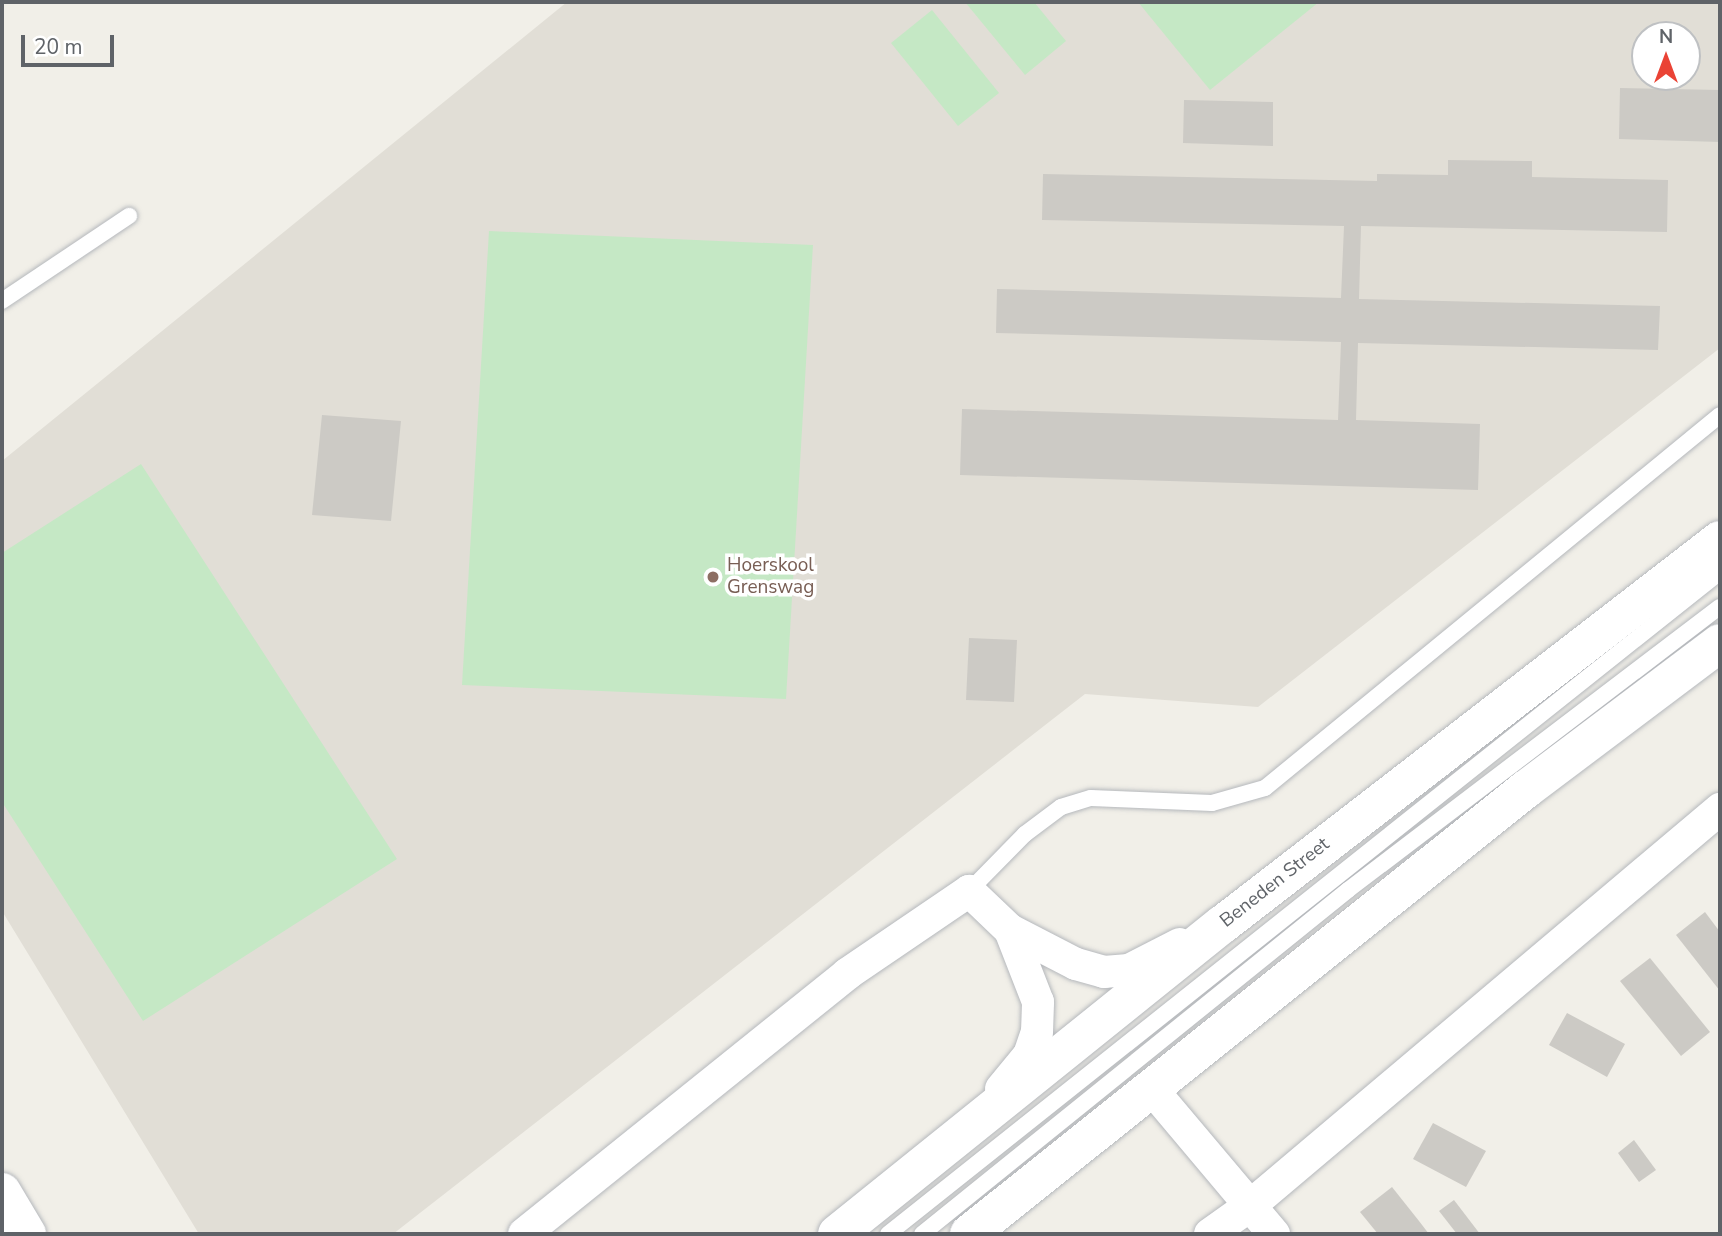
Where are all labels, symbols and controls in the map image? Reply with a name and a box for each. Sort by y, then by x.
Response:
scale bar [24,21,117,65]
north arrow [1631,21,1701,91]
text: N [1659,24,1673,50]
text: 20 m [34,33,83,61]
place label: Hoerskool Grenswag [727,555,814,599]
marker: Hoerskool Grenswag [705,569,721,585]
street label: Beneden Street [1216,833,1334,933]

